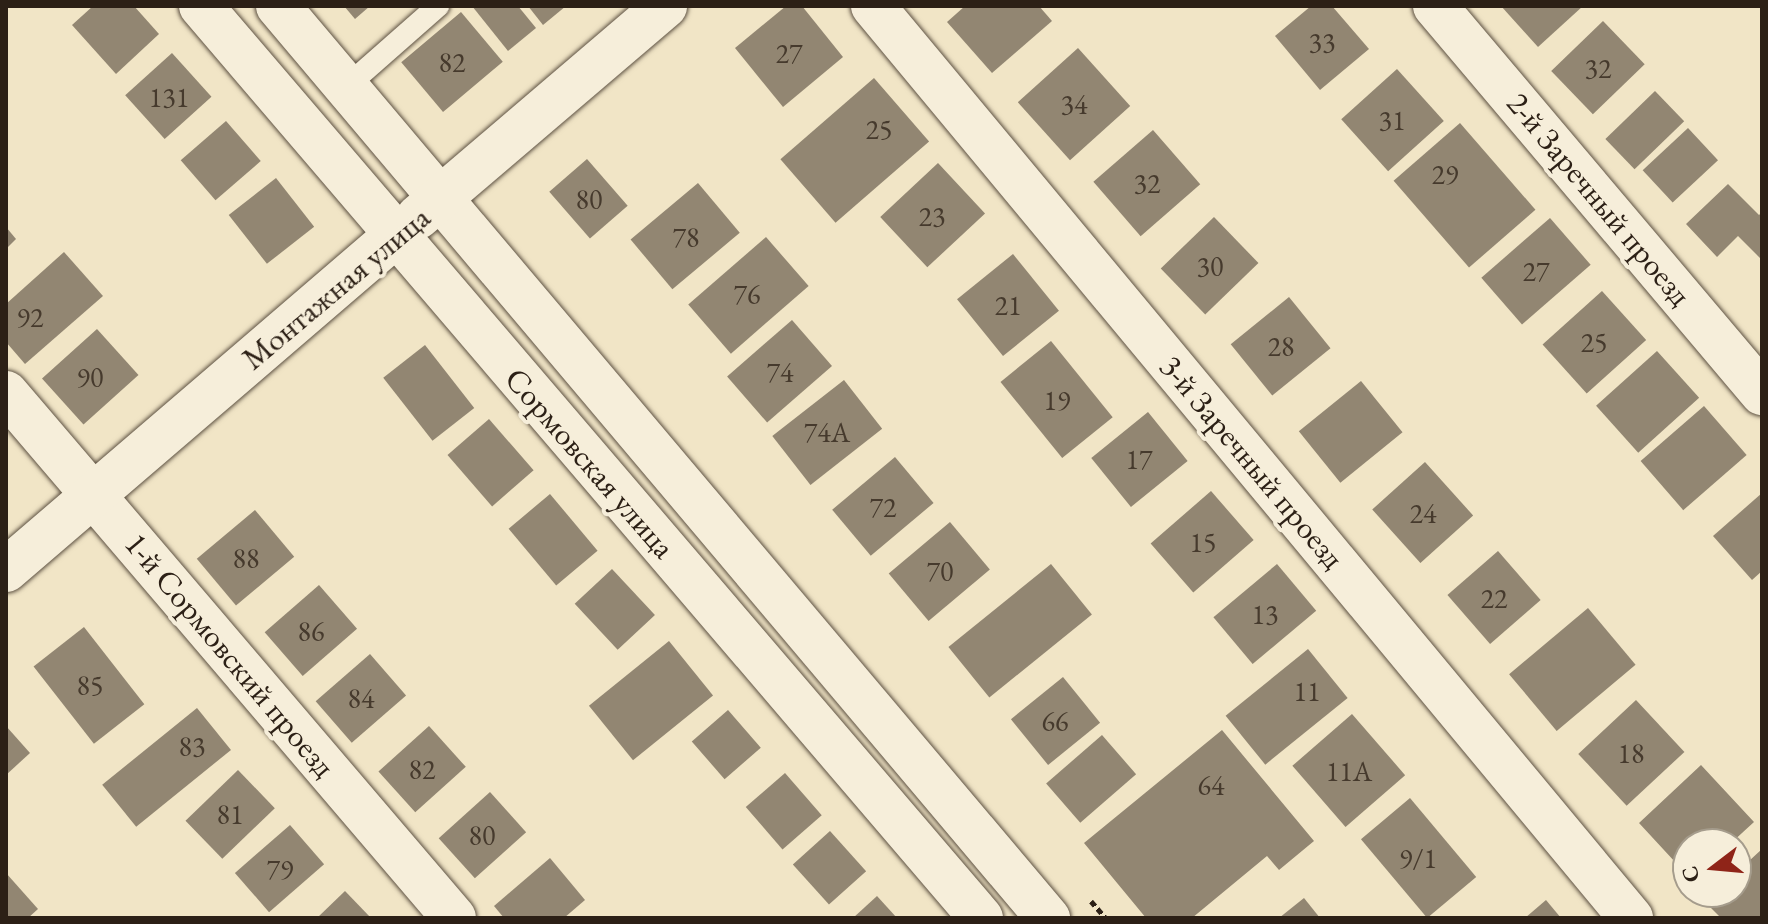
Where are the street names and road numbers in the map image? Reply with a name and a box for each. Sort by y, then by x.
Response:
street label: 2-й Заречный проезд [1499,84,1699,314]
street label: Монтажная улица [234,198,438,378]
street label: 3-й Заречный проезд [1152,347,1352,577]
street label: Сормовская улица [497,360,683,566]
street label: 1-й Сормовский проезд [117,525,343,785]

